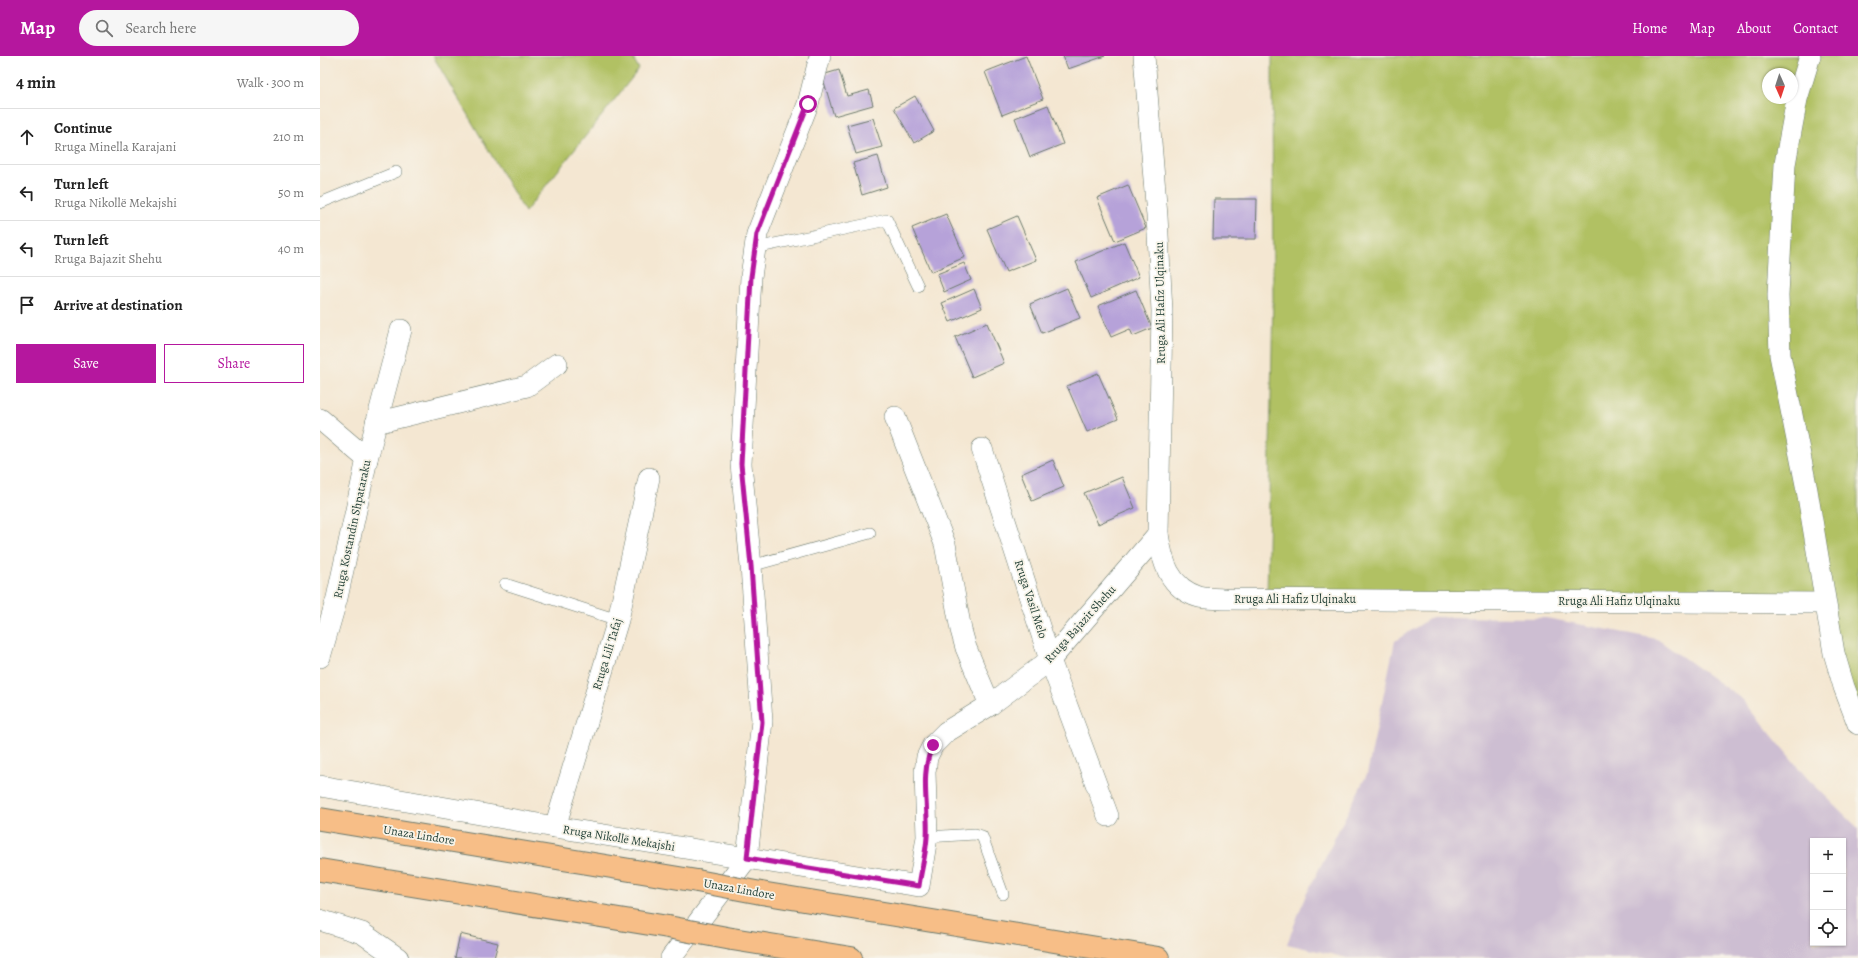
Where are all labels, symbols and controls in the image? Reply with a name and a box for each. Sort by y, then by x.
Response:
search box [79,10,359,46]
text: Map [20,15,55,41]
icon: search [93,17,115,39]
text: Search here [125,18,197,38]
text: Home [1632,19,1667,38]
text: Map [1689,19,1715,38]
text: About [1737,19,1771,38]
text: Contact [1793,19,1838,38]
north arrow [1762,68,1798,104]
text: 4 min [16,71,56,94]
text: Walk · 300 m [237,74,304,91]
route start [799,95,817,113]
text: Continue [54,118,112,138]
icon: ahead [16,126,38,148]
text: 210 m [273,128,304,145]
text: Rruga Minella Karajani [54,138,176,155]
text: Turn left [54,174,109,194]
icon: left [16,182,38,204]
text: 50 m [278,184,304,201]
text: Rruga Nikollë Mekajshi [54,194,177,211]
text: Turn left [54,230,109,250]
icon: left [16,238,38,260]
text: 40 m [278,240,304,257]
street label: Rruga Ali Hafiz Ulqinaku [1151,241,1169,364]
text: Rruga Bajazit Shehu [54,250,162,267]
icon: arrive [16,294,38,316]
text: Arrive at destination [54,295,183,315]
button: Save [16,344,156,383]
button: Share [164,344,304,383]
street label: Rruga Kostandin Shpataraku [329,458,375,600]
street label: Rruga Vasil Melo [1011,558,1051,640]
street label: Rruga Bajazit Shehu [1041,581,1120,666]
street label: Rruga Ali Hafiz Ulqinaku [1234,591,1357,607]
street label: Rruga Ali Hafiz Ulqinaku [1558,593,1681,609]
street label: Rruga Lili Tafaj [588,616,626,692]
route end [924,736,942,754]
street label: Unaza Lindore [382,821,456,849]
street label: Rruga Nikollë Mekajshi [562,821,676,855]
map controls [1810,838,1846,946]
button: + [1810,838,1846,874]
button: − [1810,874,1846,910]
street label: Unaza Lindore [702,875,776,903]
button: locate [1810,910,1846,946]

